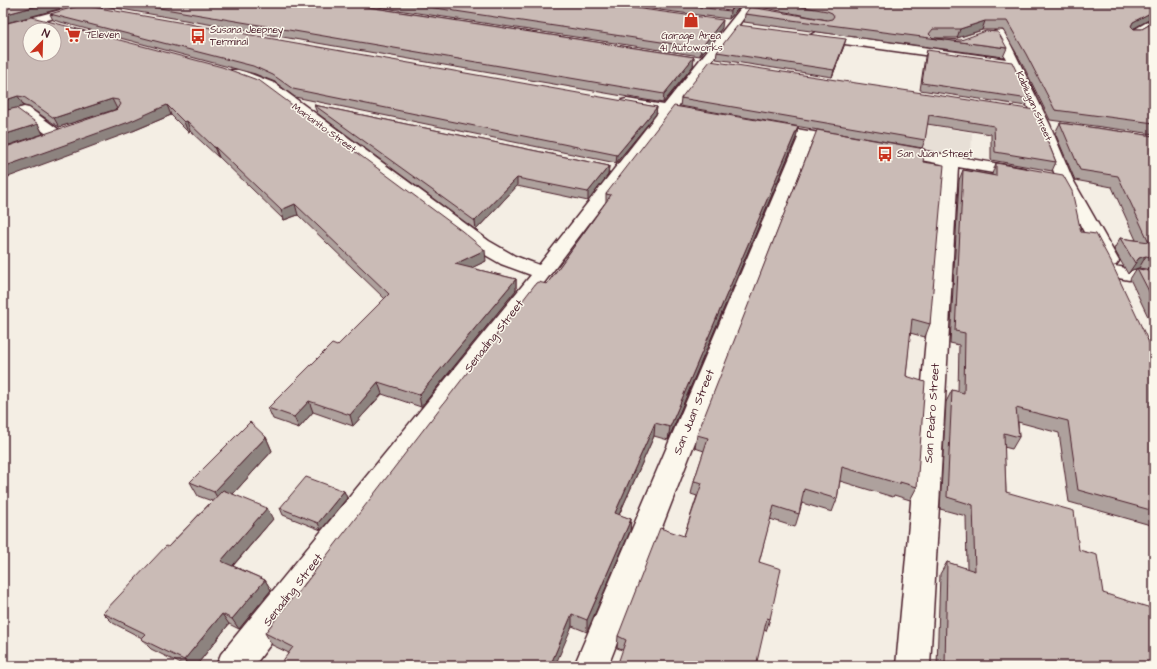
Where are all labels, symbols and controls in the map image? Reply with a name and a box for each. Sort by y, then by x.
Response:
shop icon: Garage Area 41 Autoworks [682,11,700,29]
north arrow [22,22,62,62]
place label: Susana Jeepney Terminal [210,23,284,49]
text: N [40,25,52,42]
supermarket icon: 7Eleven [64,26,82,44]
bus stop icon: Susana Jeepney Terminal [189,27,207,45]
place label: 7Eleven [85,28,120,42]
place label: Garage Area 41 Autoworks [659,29,723,55]
street label: Kabilugan Street [1011,69,1056,144]
street label: Marianito Street [289,100,359,156]
bus stop icon: San Juan Street [876,145,894,163]
place label: San Juan Street [897,147,973,161]
street label: Senading Street [460,296,529,377]
street label: San Pedro Street [920,362,944,464]
street label: San Juan Street [669,366,719,457]
street label: Senading Street [259,550,328,631]

